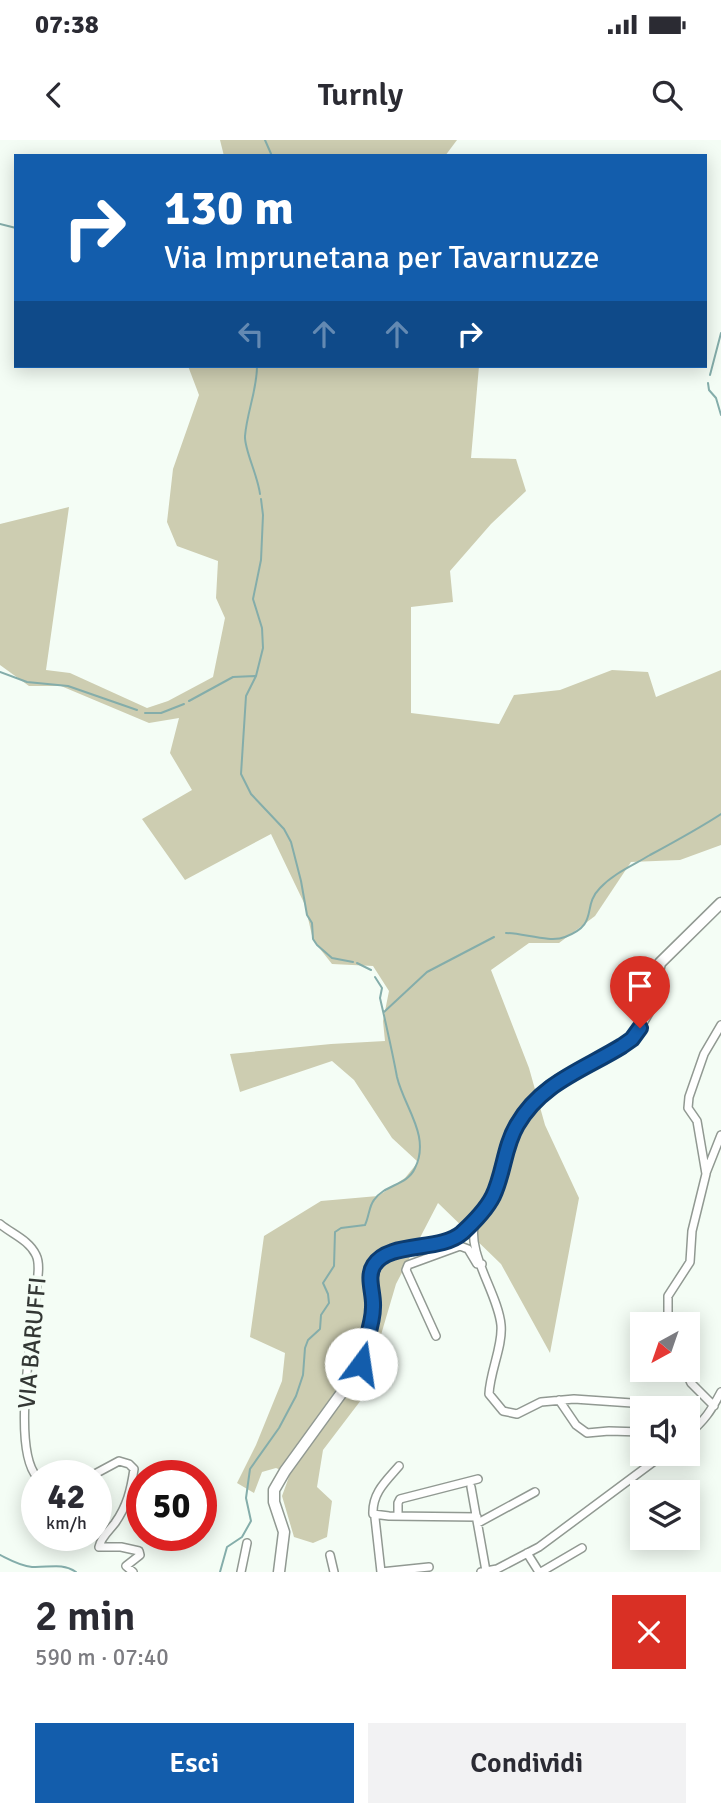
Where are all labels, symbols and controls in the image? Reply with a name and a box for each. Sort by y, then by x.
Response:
text: 07:38 [35,9,99,41]
text: Turnly [318,75,403,114]
icon: back [35,76,73,114]
icon: search [648,76,686,114]
text: 130 m [164,178,294,238]
icon: right [49,182,140,273]
text: Via Imprunetana per Tavarnuzze [164,238,600,277]
icon: left [232,315,270,353]
icon: ahead [305,315,343,353]
icon: ahead [378,315,416,353]
icon: right [451,315,489,353]
pin [610,956,670,1028]
icon: arrive [621,967,659,1005]
street label: VIA BARUFFI [11,1276,53,1410]
north arrow [630,1312,700,1382]
map controls [630,1312,700,1550]
position arrow [324,1327,398,1401]
button: sound [630,1396,700,1466]
speed limit sign: 50 [126,1460,217,1551]
text: 42 [48,1475,85,1518]
button: layers [630,1480,700,1550]
text: km/h [46,1512,87,1534]
text: 2 min [35,1591,136,1642]
button: close [612,1595,686,1669]
text: 590 m · 07:40 [35,1643,169,1672]
button: Esci [35,1723,354,1803]
button: Condividi [368,1723,686,1803]

